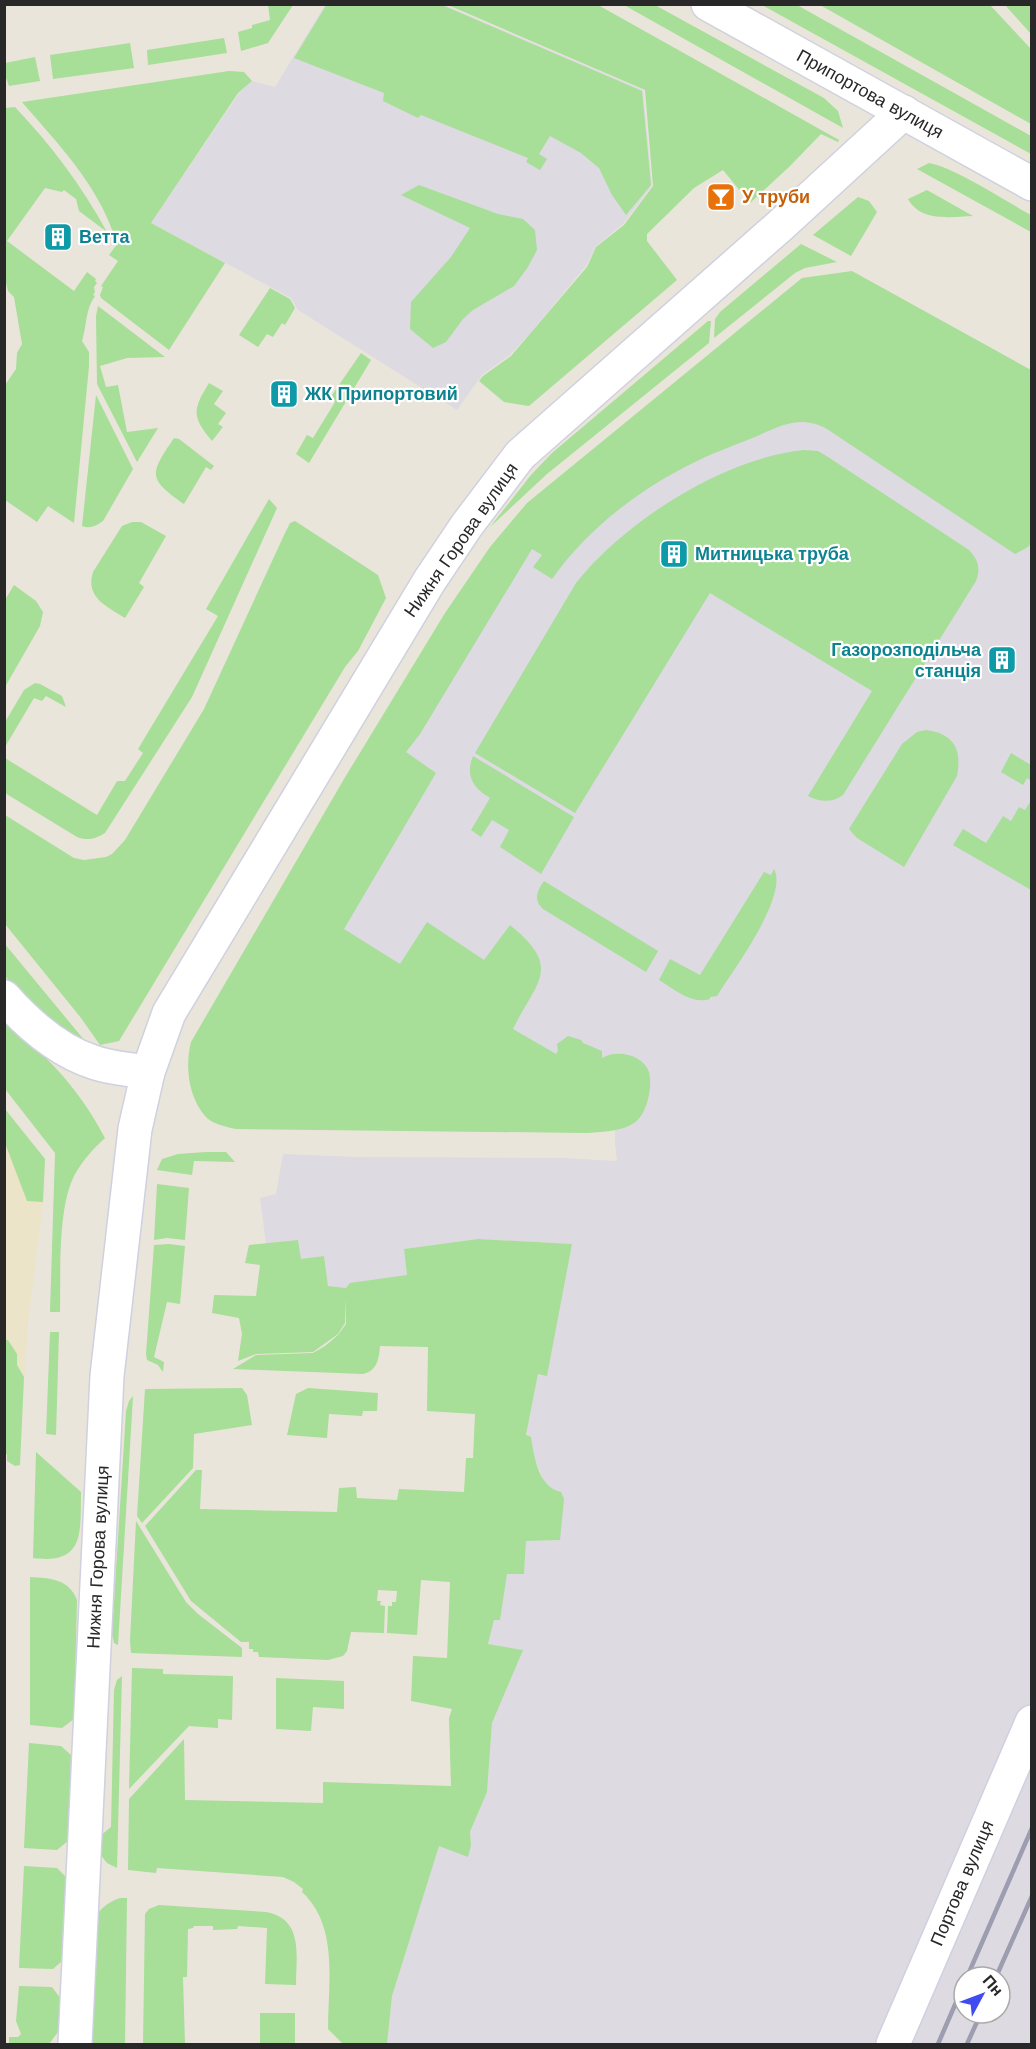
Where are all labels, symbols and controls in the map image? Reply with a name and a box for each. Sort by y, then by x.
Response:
street label: Припортова вулиця [793,45,947,143]
bar icon: У труби [705,181,737,213]
place label: У труби [742,186,810,207]
building icon: Ветта [42,221,74,253]
place label: Ветта [79,226,130,247]
building icon: ЖК Припортовий [268,378,300,410]
place label: ЖК Припортовий [304,383,458,404]
street label: Нижня Горова вулиця [399,459,522,621]
building icon: Митницька труба [658,538,690,570]
place label: Митницька труба [695,543,850,564]
place label: Газорозподільча станція [831,639,982,681]
building icon: Газорозподільча станція [986,644,1018,676]
street label: Нижня Горова вулиця [82,1465,113,1649]
street label: Портова вулиця [926,1817,997,1949]
north arrow [952,1965,1012,2025]
text: Пн [979,1971,1007,2000]

